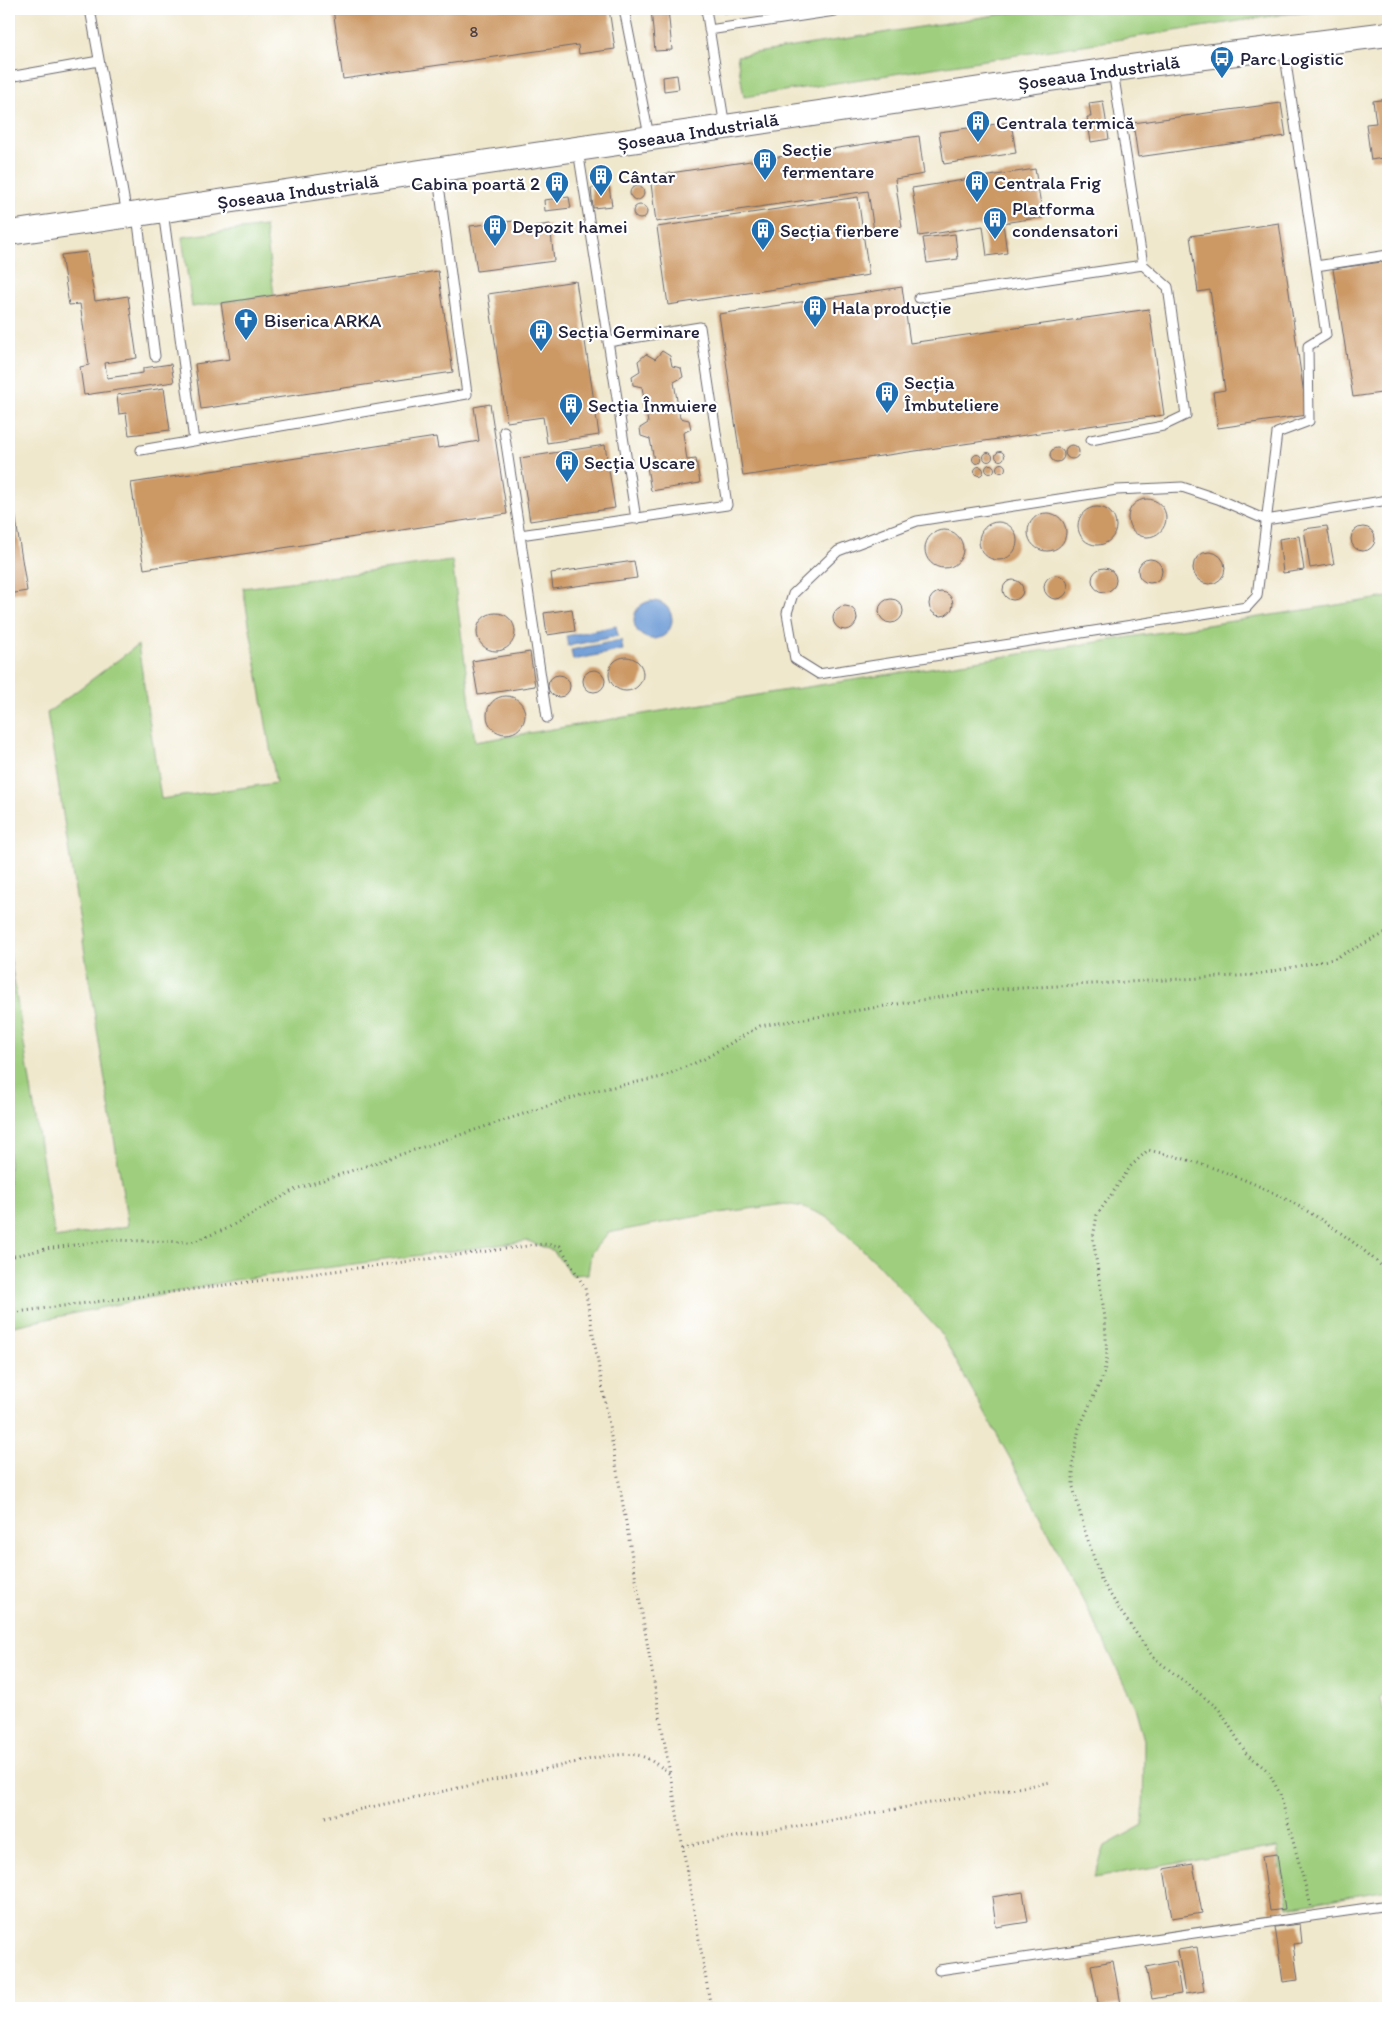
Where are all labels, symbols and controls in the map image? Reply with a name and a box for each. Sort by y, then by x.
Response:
house number: 8 [470,22,479,41]
bus stop icon: Parc Logistic [1209,45,1235,79]
place label: Parc Logistic [1240,47,1344,70]
street label: Șoseaua Industrială [1017,50,1181,95]
street label: Șoseaua Industrială [616,107,780,156]
building icon: Centrala termică [965,109,991,143]
place label: Centrala termică [996,111,1135,134]
place label: Secție fermentare [782,138,874,183]
building icon: Secție fermentare [752,147,778,181]
building icon: Cântar [588,163,614,197]
place label: Cântar [618,165,676,188]
street label: Șoseaua Industrială [216,169,380,214]
building icon: Centrala Frig [964,169,990,203]
building icon: Cabina poartă 2 [544,170,570,204]
place label: Centrala Frig [994,171,1101,194]
place label: Cabina poartă 2 [411,172,540,195]
place label: Platforma condensatori [1012,197,1118,242]
building icon: Platforma condensatori [982,206,1008,240]
building icon: Depozit hamei [482,213,508,247]
place label: Depozit hamei [512,215,628,238]
building icon: Secția fierbere [750,217,776,251]
place label: Secția fierbere [780,219,899,242]
building icon: Hala producție [802,294,828,328]
place label: Hala producție [832,296,951,319]
church icon: Biserica ARKA [233,307,259,341]
place label: Biserica ARKA [264,309,381,332]
building icon: Secția Germinare [528,318,554,352]
place label: Secția Germinare [558,320,700,343]
place label: Secția Îmbuteliere [904,371,999,416]
building icon: Secția Îmbuteliere [874,380,900,414]
building icon: Secția Înmuiere [558,392,584,426]
place label: Secția Înmuiere [588,394,717,417]
building icon: Secția Uscare [554,449,580,483]
place label: Secția Uscare [584,451,695,474]

